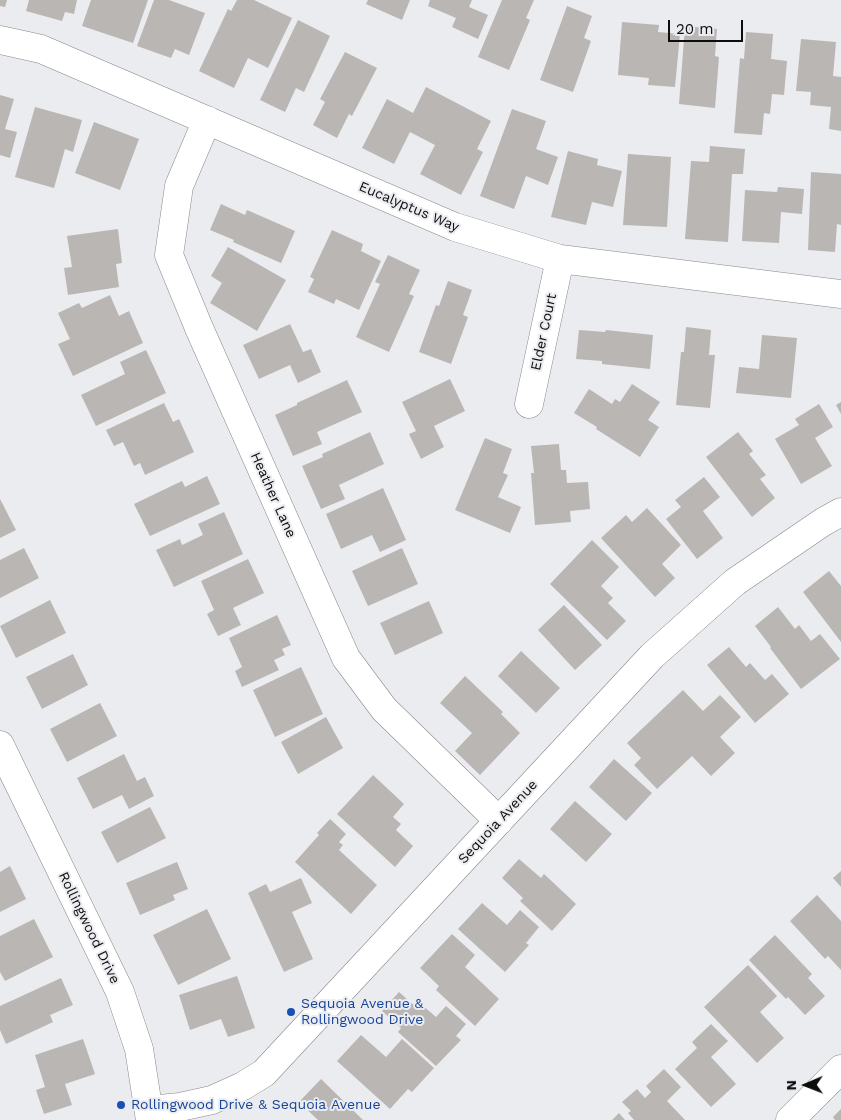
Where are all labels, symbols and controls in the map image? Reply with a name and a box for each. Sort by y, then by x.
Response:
scale bar [671,10,746,42]
text: 20 m [676,20,714,38]
street label: Eucalyptus Way [356,178,462,236]
street label: Elder Court [528,292,560,372]
street label: Heather Lane [247,450,299,540]
street label: Sequoia Avenue [455,776,541,868]
street label: Rollingwood Drive [55,869,123,987]
place label: Sequoia Avenue & Rollingwood Drive [301,996,423,1028]
marker: Sequoia Avenue & Rollingwood Drive [285,1006,297,1018]
north arrow [781,1060,831,1110]
text: N [783,1080,799,1091]
place label: Rollingwood Drive & Sequoia Avenue [131,1097,380,1113]
marker: Rollingwood Drive & Sequoia Avenue [115,1099,127,1111]

